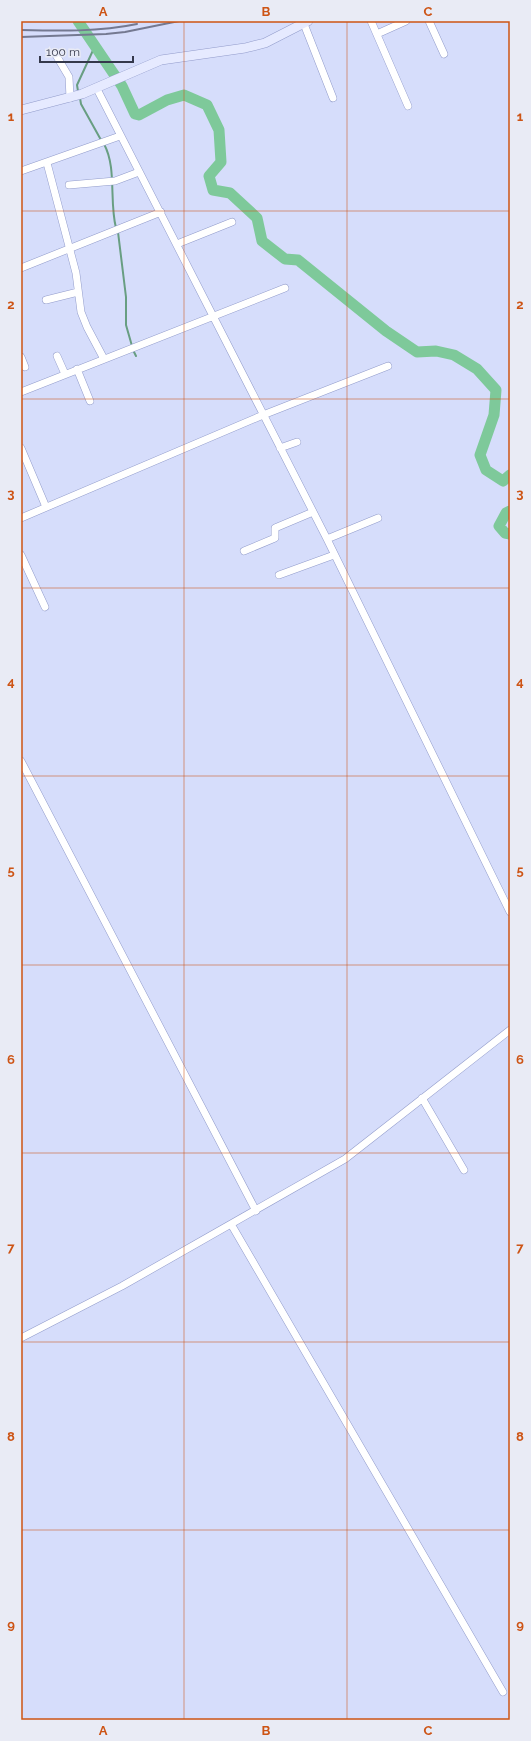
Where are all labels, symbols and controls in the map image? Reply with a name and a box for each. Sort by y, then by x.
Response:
text: A [99,4,108,19]
text: B [262,4,271,19]
text: C [424,4,433,19]
scale bar [40,38,133,64]
text: 100 m [46,45,80,59]
text: 1 [8,109,15,124]
text: 1 [517,109,524,124]
text: 2 [7,297,15,312]
text: 2 [516,297,524,312]
text: 3 [7,486,15,501]
text: 3 [516,486,524,501]
text: 4 [7,674,15,689]
text: 4 [516,674,524,689]
text: 5 [7,863,15,878]
text: 5 [516,863,524,878]
text: 6 [7,1052,15,1067]
text: 6 [516,1052,524,1067]
text: 7 [7,1240,15,1255]
text: 7 [516,1240,524,1255]
text: 8 [7,1429,15,1444]
text: 8 [516,1429,524,1444]
text: 9 [7,1617,15,1632]
text: 9 [516,1617,524,1632]
text: A [99,1723,108,1738]
text: B [262,1723,271,1738]
text: C [424,1723,433,1738]

